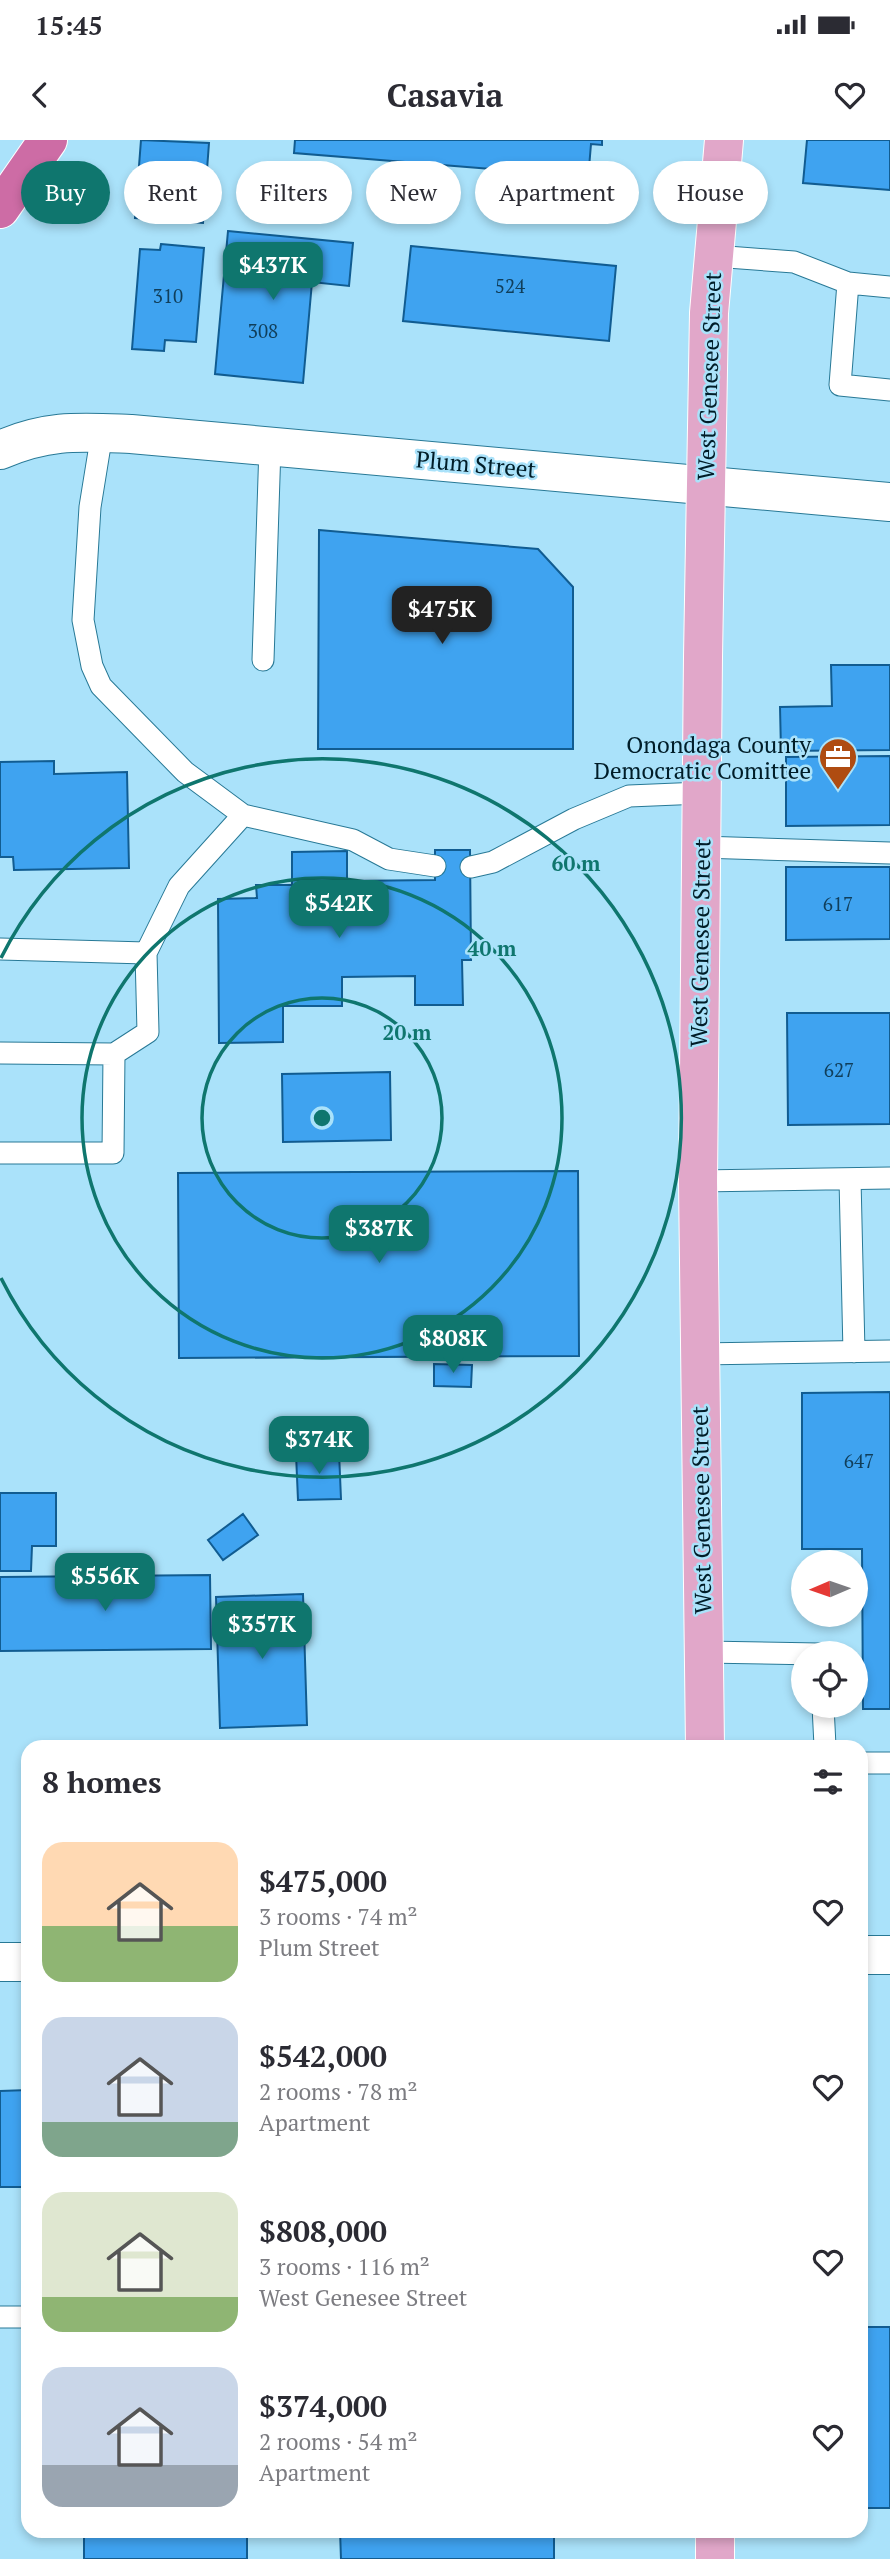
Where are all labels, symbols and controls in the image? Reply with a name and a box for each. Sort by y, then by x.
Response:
text: 15:45 [35,8,103,42]
text: Casavia [387,74,503,116]
icon: back [21,76,59,114]
icon: heart [831,76,869,114]
chip: Buy [21,161,110,224]
chip: Rent [124,161,222,224]
chip: Filters [236,161,352,224]
chip: New [366,161,461,224]
chip: Apartment [475,161,639,224]
chip: House [653,161,768,224]
pin: $437K [224,242,322,302]
text: $437K [239,249,307,280]
street label: West Genesee Street [690,271,728,481]
house number: 524 [495,273,526,298]
house number: 310 [153,283,183,308]
house number: 308 [248,318,278,343]
street label: Plum Street [415,443,538,485]
pin: $475K [393,587,491,646]
text: $475K [408,593,476,624]
place label: Onondaga County Democratic Comittee [594,729,811,786]
office icon: Onondaga County Democratic Comittee [817,736,859,791]
street label: West Genesee Street [683,838,717,1047]
text: 60 m [552,849,601,877]
pin: $542K [290,880,388,940]
text: $542K [305,887,373,918]
house number: 617 [823,891,853,916]
text: 40 m [468,934,517,962]
text: 20 m [383,1018,432,1046]
house number: 627 [824,1057,854,1082]
centre of rings [310,1106,334,1130]
pin: $387K [330,1206,428,1265]
text: $387K [345,1212,413,1243]
pin: $808K [404,1316,502,1375]
text: $808K [419,1322,487,1353]
street label: West Genesee Street [684,1405,718,1614]
pin: $374K [270,1416,368,1476]
text: $374K [285,1423,353,1454]
house number: 647 [844,1448,874,1473]
north arrow [791,1550,868,1628]
map controls [791,1550,868,1718]
pin: $556K [56,1554,154,1613]
text: $556K [71,1560,139,1591]
pin: $357K [213,1602,311,1661]
text: $357K [228,1608,296,1639]
button: locate [791,1641,868,1718]
text: 8 homes [42,1762,161,1802]
icon: filters [809,1763,847,1801]
text: $475,000 [259,1861,387,1901]
icon: home [98,1870,182,1954]
icon: heart [809,1893,847,1931]
text: 3 rooms · 74 m² [259,1901,418,1932]
text: Plum Street [259,1932,380,1963]
text: $542,000 [259,2036,387,2076]
icon: home [98,2045,182,2129]
icon: heart [809,2068,847,2106]
text: 2 rooms · 78 m² [259,2076,418,2107]
text: Apartment [259,2107,370,2138]
text: $808,000 [259,2211,387,2251]
icon: home [98,2220,182,2304]
icon: heart [809,2243,847,2281]
text: 3 rooms · 116 m² [259,2251,430,2282]
text: West Genesee Street [259,2282,467,2313]
text: $374,000 [259,2386,387,2426]
icon: home [98,2395,182,2479]
icon: heart [809,2418,847,2456]
text: 2 rooms · 54 m² [259,2426,418,2457]
text: Apartment [259,2457,370,2488]

